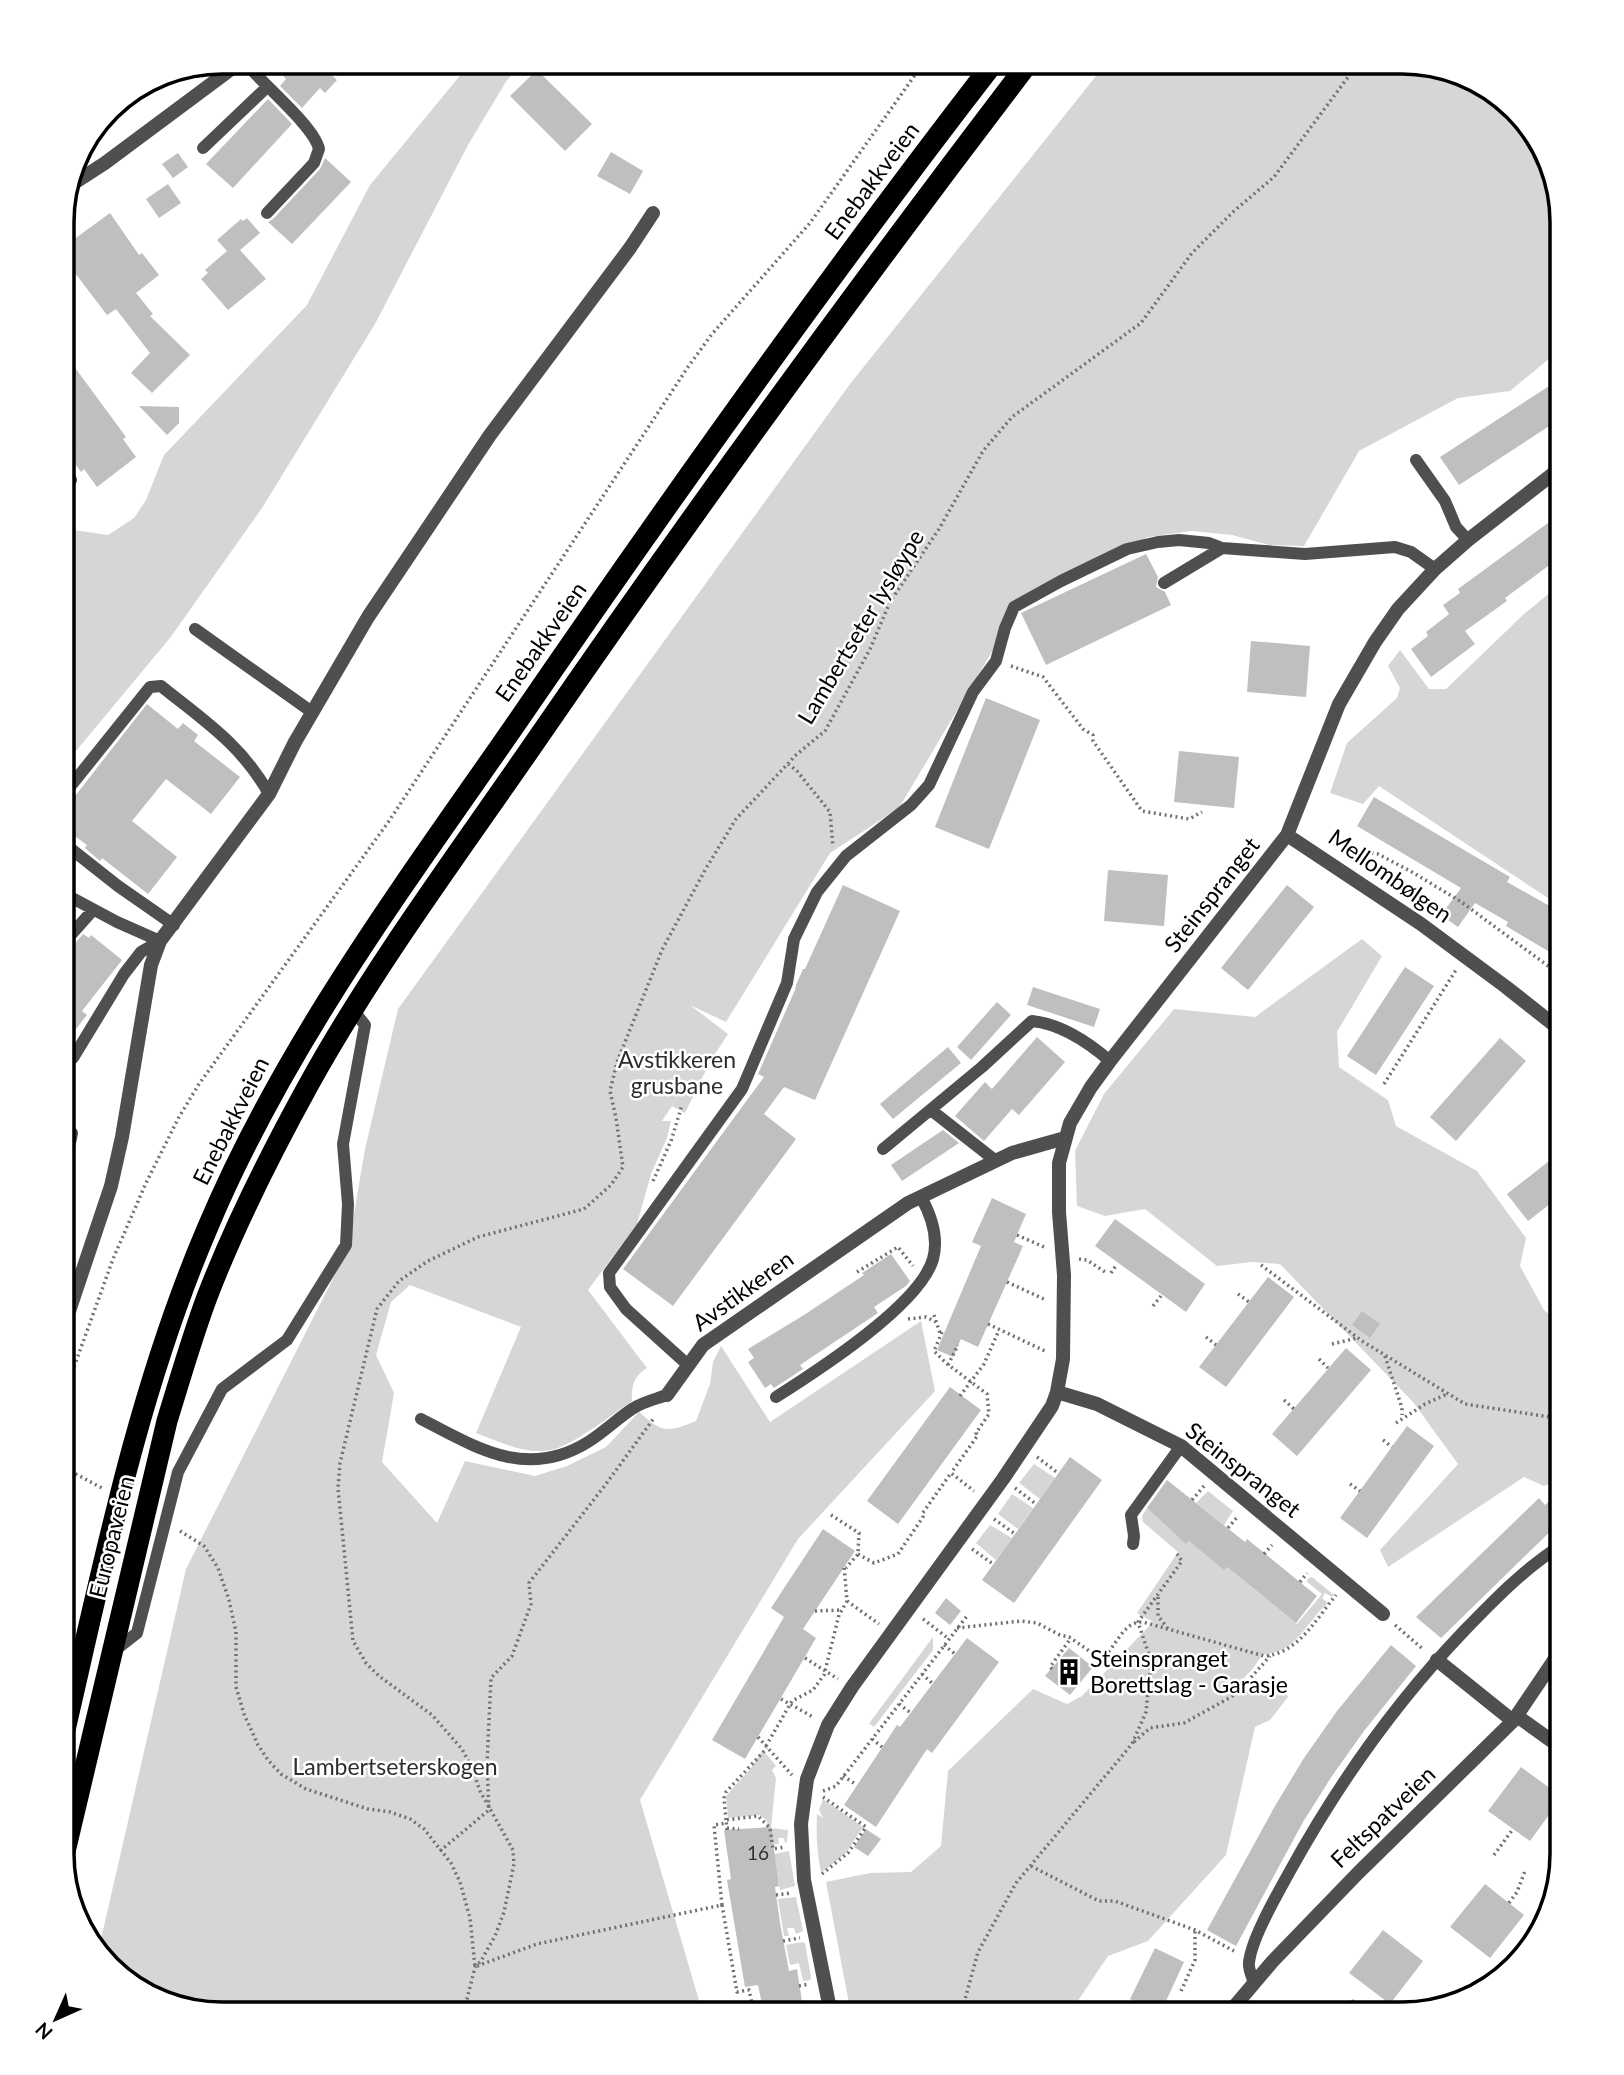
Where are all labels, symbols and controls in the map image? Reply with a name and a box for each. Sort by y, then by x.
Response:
street label: Enebakkveien [818,116,924,245]
street label: Lambertseter lysløype [791,524,929,729]
street label: Enebakkveien [489,576,592,707]
street label: Mellombølgen [1324,822,1458,928]
street label: Steinspranget [1158,831,1265,957]
park label: Avstikkeren grusbane [618,1045,736,1099]
street label: Enebakkveien [186,1052,274,1189]
street label: Avstikkeren [686,1244,798,1336]
street label: Steinspranget [1181,1416,1307,1523]
street label: Europaveien [82,1473,140,1601]
place label: Steinspranget Borettslag - Garasje [1090,1644,1288,1698]
building icon: Steinspranget Borettslag - Garasje [1054,1657,1084,1687]
park label: Lambertseterskogen [292,1752,498,1780]
street label: Feltspatveien [1324,1760,1440,1873]
house number: 16 [747,1841,769,1864]
north arrow [21,1984,91,2054]
text: N [30,2018,57,2045]

